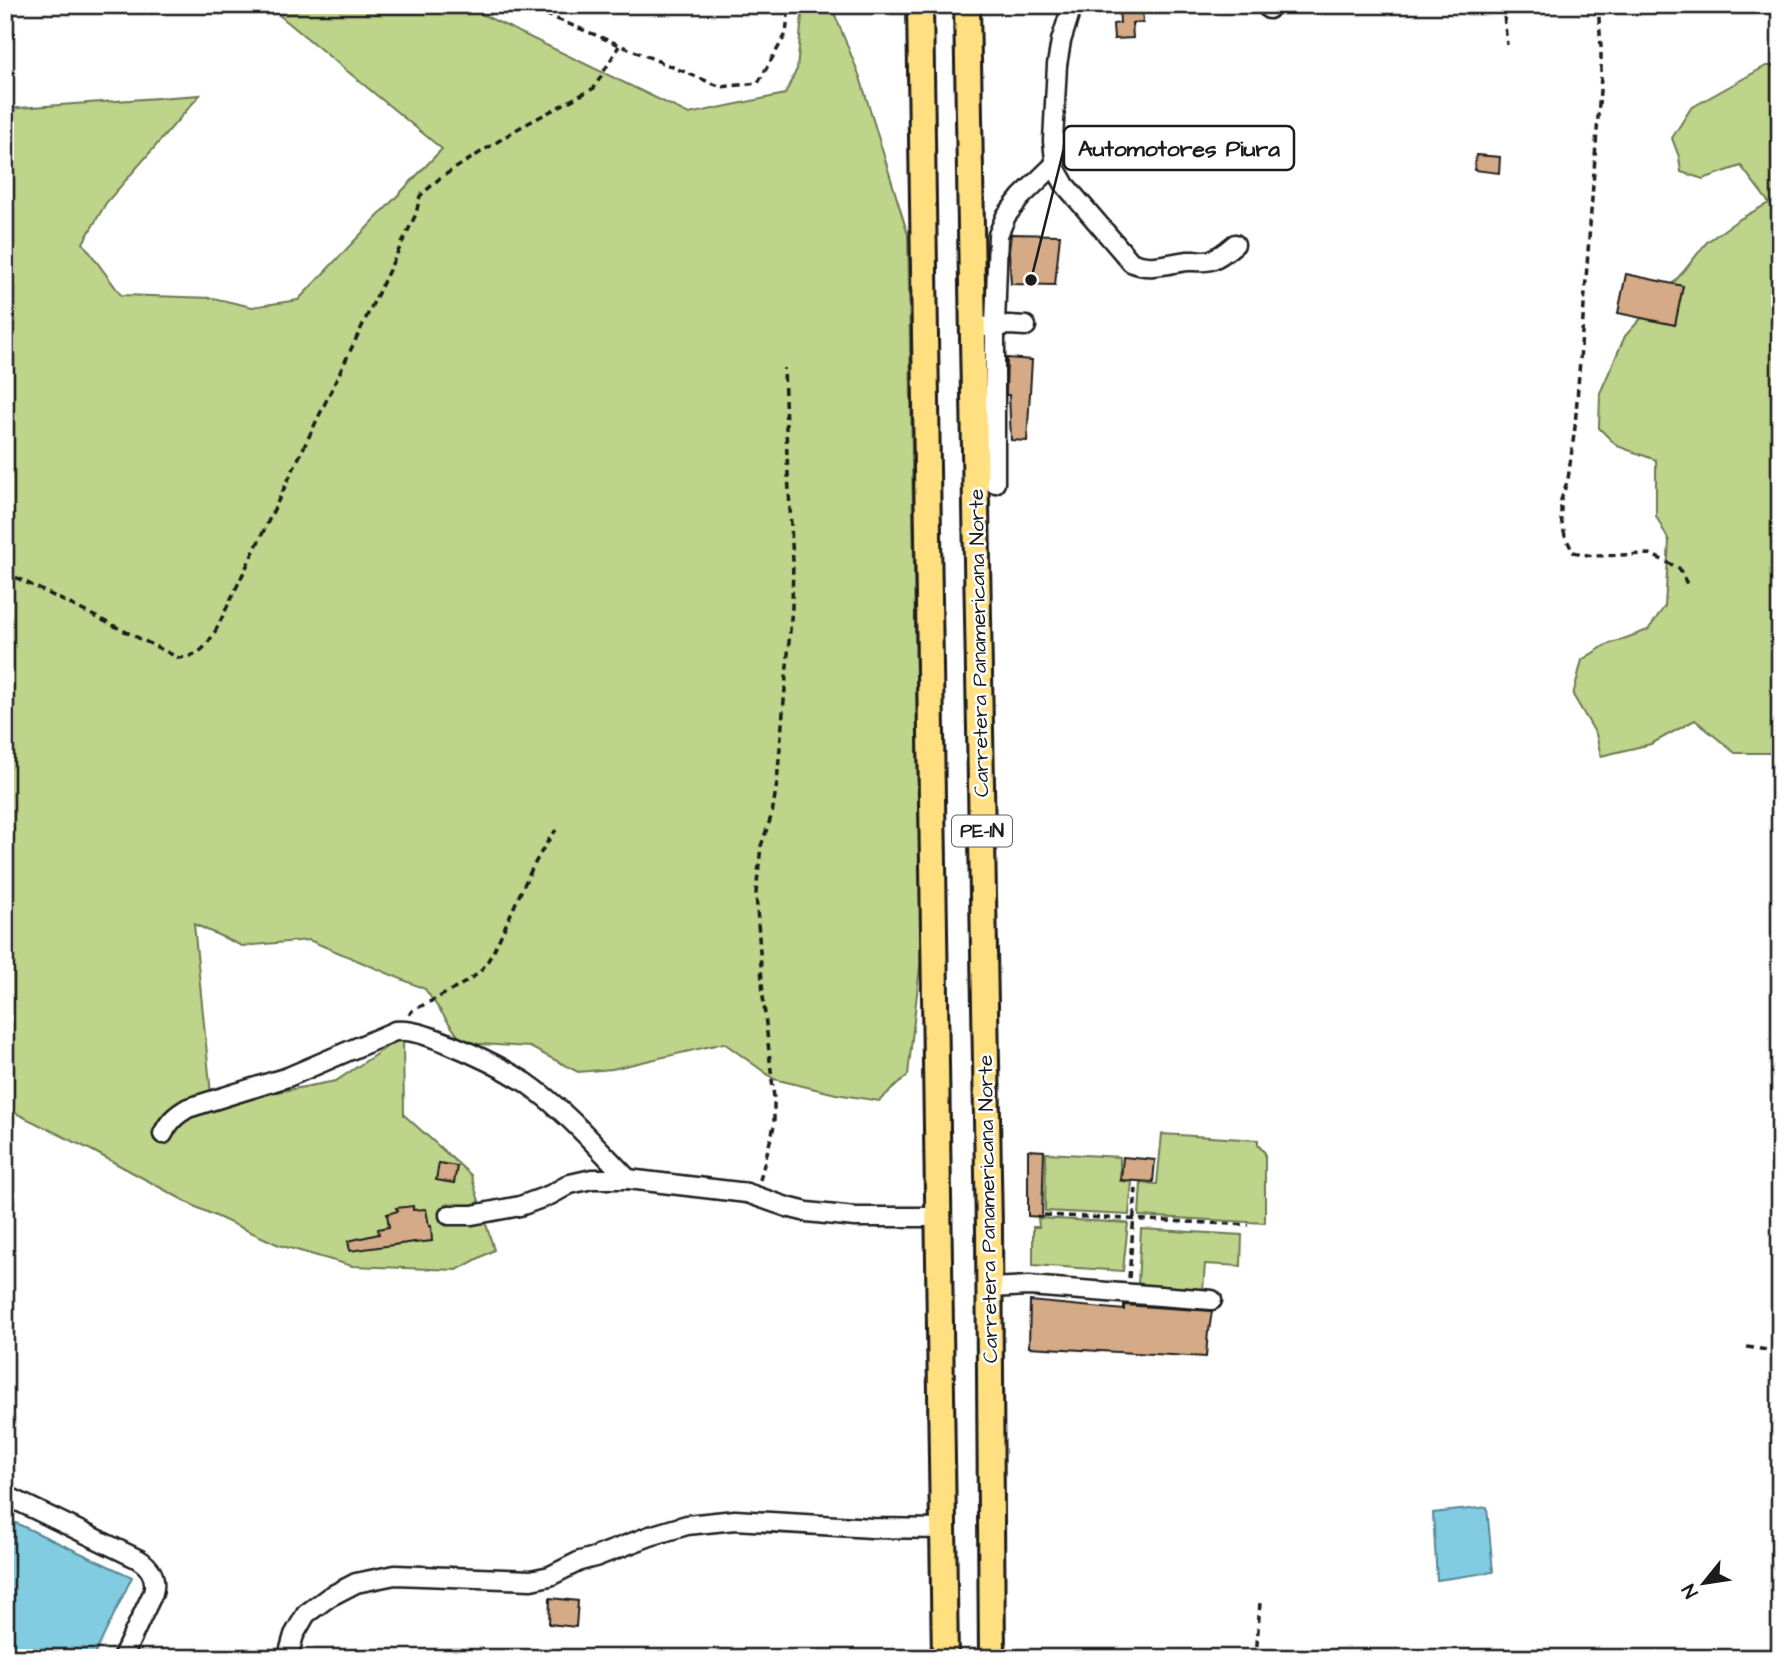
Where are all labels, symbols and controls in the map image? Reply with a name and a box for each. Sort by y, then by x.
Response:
callout: Automotores Piura [1064,126,1294,170]
text: Automotores Piura [1078,133,1280,165]
street label: Carretera Panamericana Norte [962,489,996,797]
road number: PE-1N [952,816,1012,846]
street label: Carretera Panamericana Norte [971,1055,1005,1363]
north arrow [1670,1548,1740,1618]
text: N [1676,1579,1705,1603]

